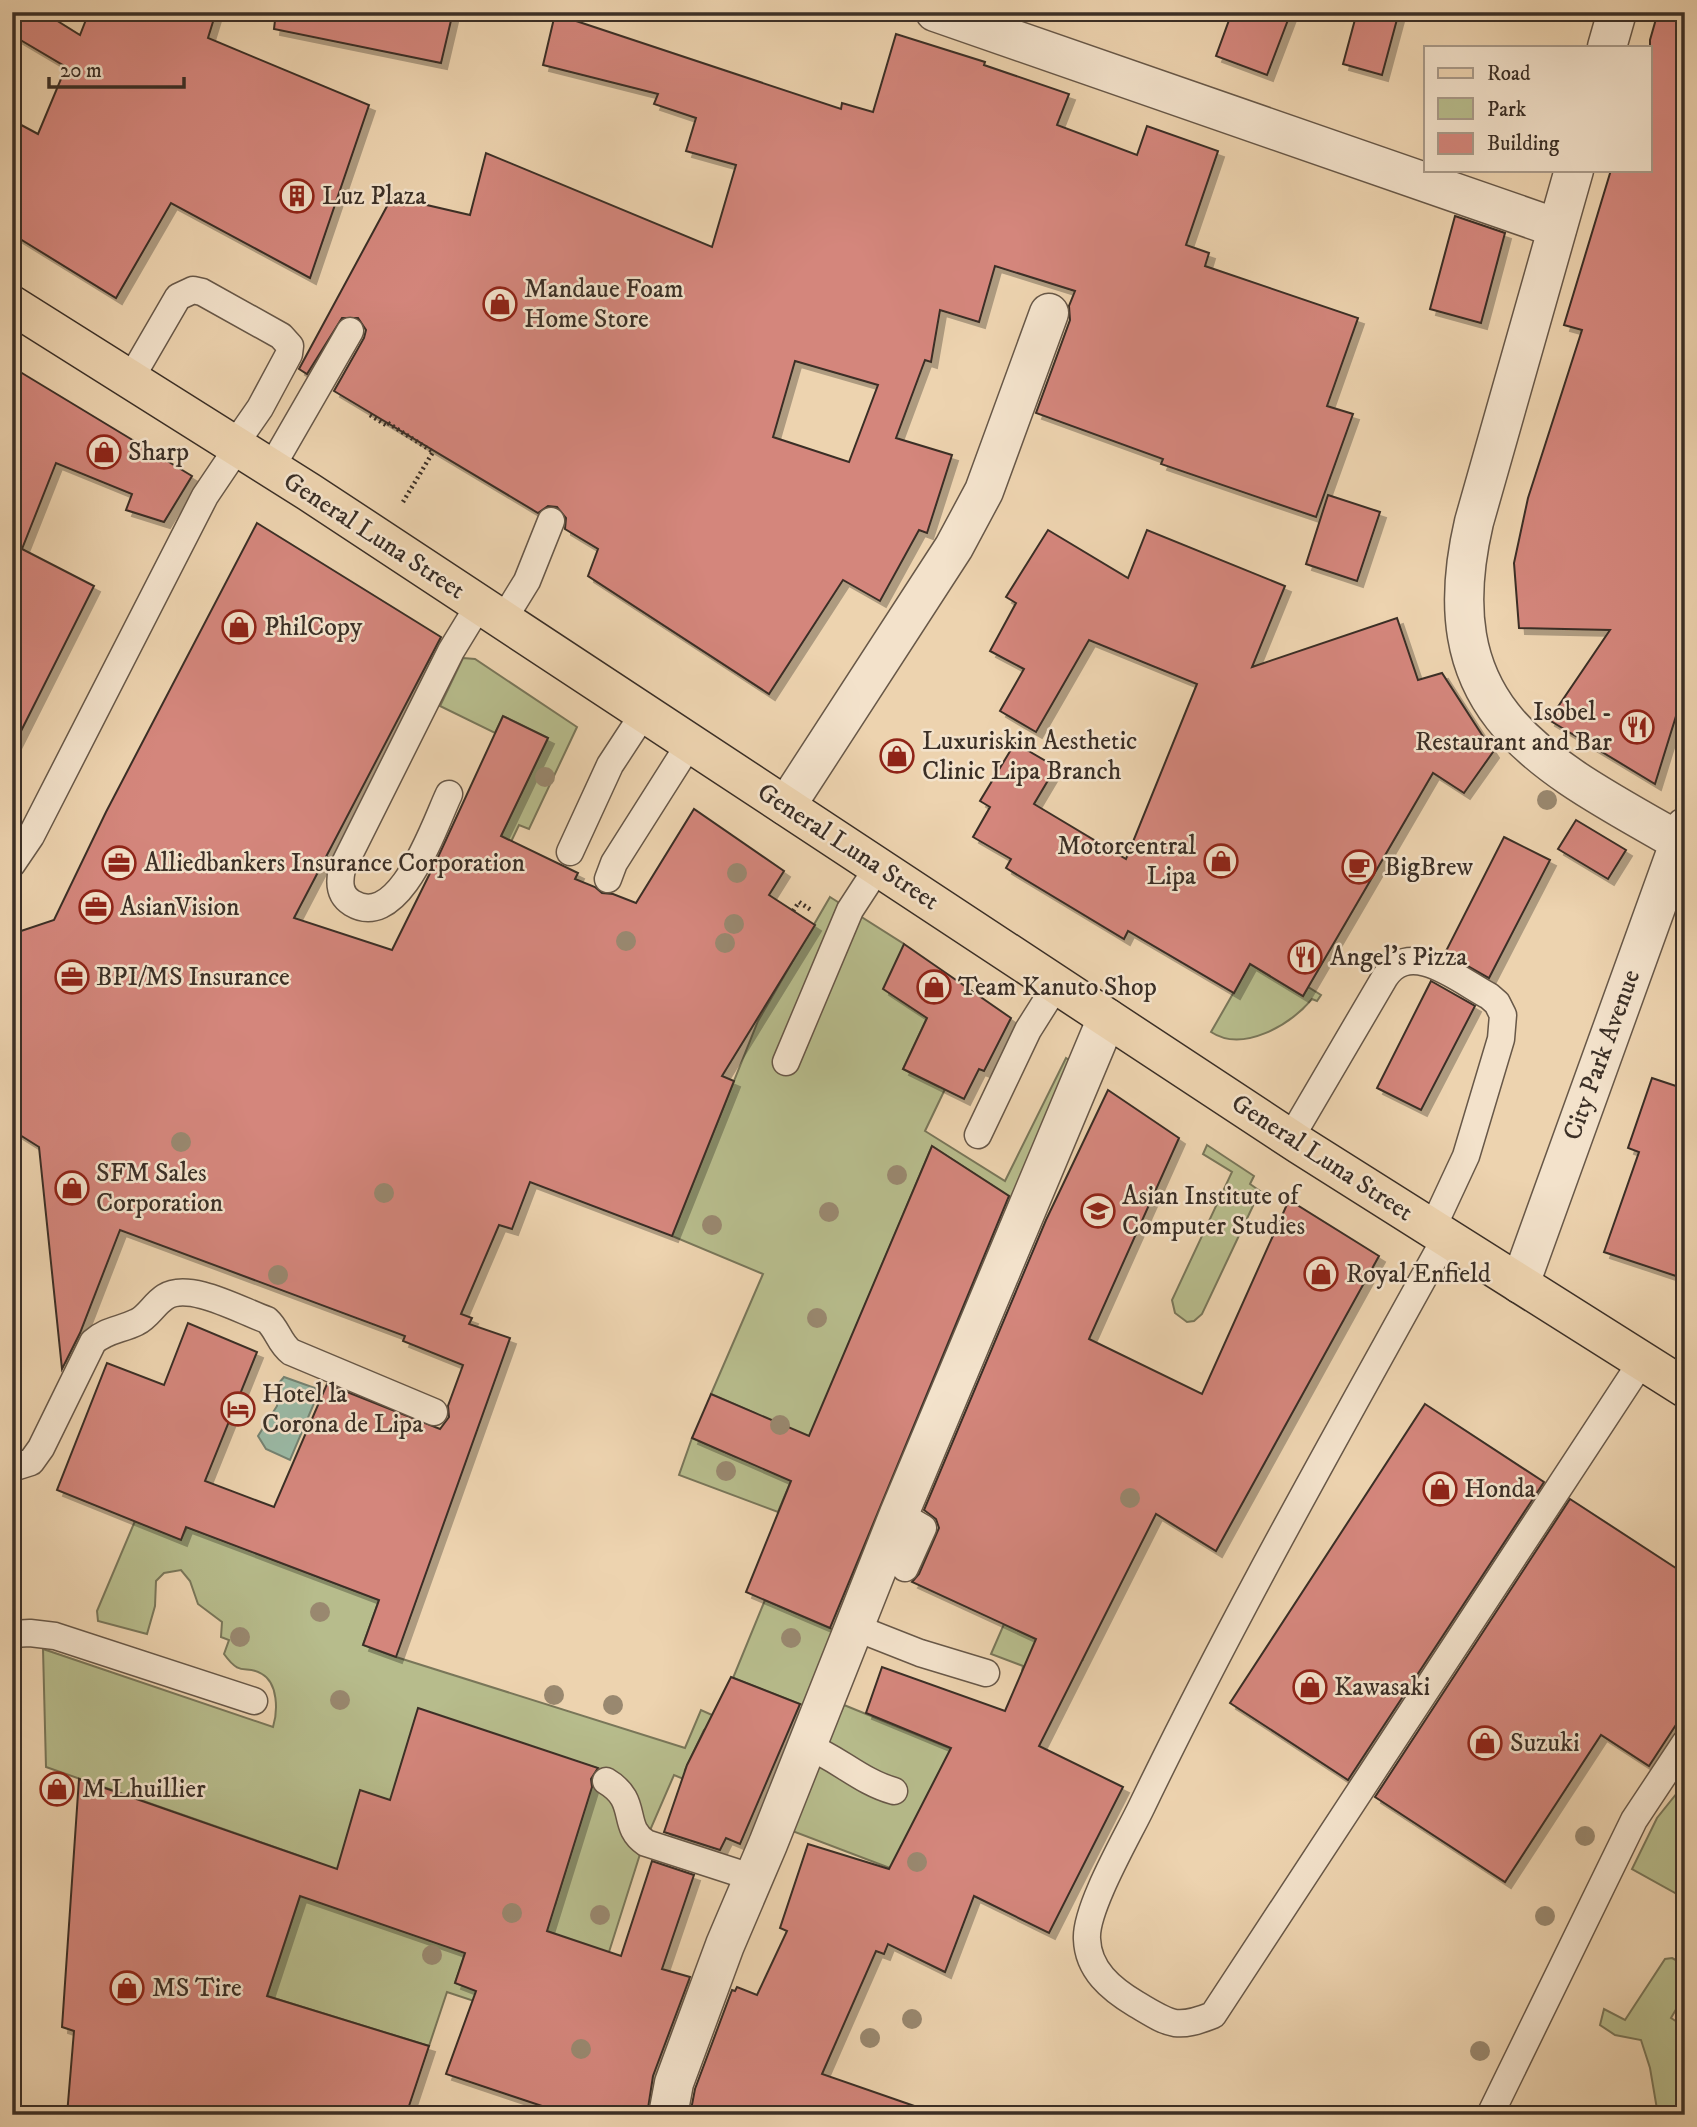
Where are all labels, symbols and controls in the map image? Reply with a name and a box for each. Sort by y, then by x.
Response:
scale bar [49,46,184,90]
legend [1424,46,1652,172]
text: 20 m [60,58,102,84]
text: Road [1487,61,1531,87]
text: Park [1487,97,1527,123]
text: Building [1487,131,1560,157]
building icon: Luz Plaza [278,177,316,215]
place label: Luz Plaza [322,180,426,213]
place label: Mandaue Foam Home Store [524,273,684,336]
shop icon: Mandaue Foam Home Store [481,285,519,323]
shop icon: Sharp [85,433,123,471]
place label: Sharp [128,436,189,469]
street label: General Luna Street [277,465,471,607]
shop icon: PhilCopy [220,608,258,646]
place label: PhilCopy [264,611,363,644]
place label: Isobel - Restaurant and Bar [1415,696,1612,759]
restaurant icon: Isobel - Restaurant and Bar [1618,708,1656,746]
place label: Luxuriskin Aesthetic Clinic Lipa Branch [922,725,1137,788]
shop icon: Luxuriskin Aesthetic Clinic Lipa Branch [878,737,916,775]
street label: General Luna Street [751,776,945,918]
place label: Motorcentral Lipa [1057,830,1196,893]
shop icon: Motorcentral Lipa [1202,842,1240,880]
office icon: Alliedbankers Insurance Corporation [100,844,138,882]
place label: Alliedbankers Insurance Corporation [144,847,526,880]
cafe icon: BigBrew [1340,848,1378,886]
place label: BigBrew [1384,851,1473,884]
office icon: AsianVision [77,888,115,926]
place label: AsianVision [120,891,240,924]
restaurant icon: Angel's Pizza [1286,938,1324,976]
place label: Angel's Pizza [1330,941,1467,974]
office icon: BPI/MS Insurance [53,958,91,996]
place label: BPI/MS Insurance [96,961,290,994]
street label: City Park Avenue [1556,965,1648,1145]
shop icon: Team Kanuto Shop [915,968,953,1006]
place label: Team Kanuto Shop [958,971,1157,1004]
street label: General Luna Street [1225,1087,1419,1229]
place label: SFM Sales Corporation [96,1157,224,1220]
shop icon: SFM Sales Corporation [53,1169,91,1207]
place label: Asian Institute of Computer Studies [1122,1180,1305,1243]
school or university icon: Asian Institute of Computer Studies [1079,1192,1117,1230]
shop icon: Royal Enfield [1302,1255,1340,1293]
place label: Royal Enfield [1346,1258,1491,1291]
place label: Hotel la Corona de Lipa [262,1378,423,1441]
hotel icon: Hotel la Corona de Lipa [219,1390,257,1428]
shop icon: Honda [1421,1470,1459,1508]
place label: Honda [1464,1473,1536,1506]
shop icon: Kawasaki [1291,1668,1329,1706]
place label: Kawasaki [1334,1671,1430,1704]
shop icon: Suzuki [1466,1724,1504,1762]
place label: Suzuki [1510,1727,1580,1760]
shop icon: M Lhuillier [38,1770,76,1808]
place label: M Lhuillier [82,1773,206,1806]
shop icon: MS Tire [108,1969,146,2007]
place label: MS Tire [152,1972,242,2005]

